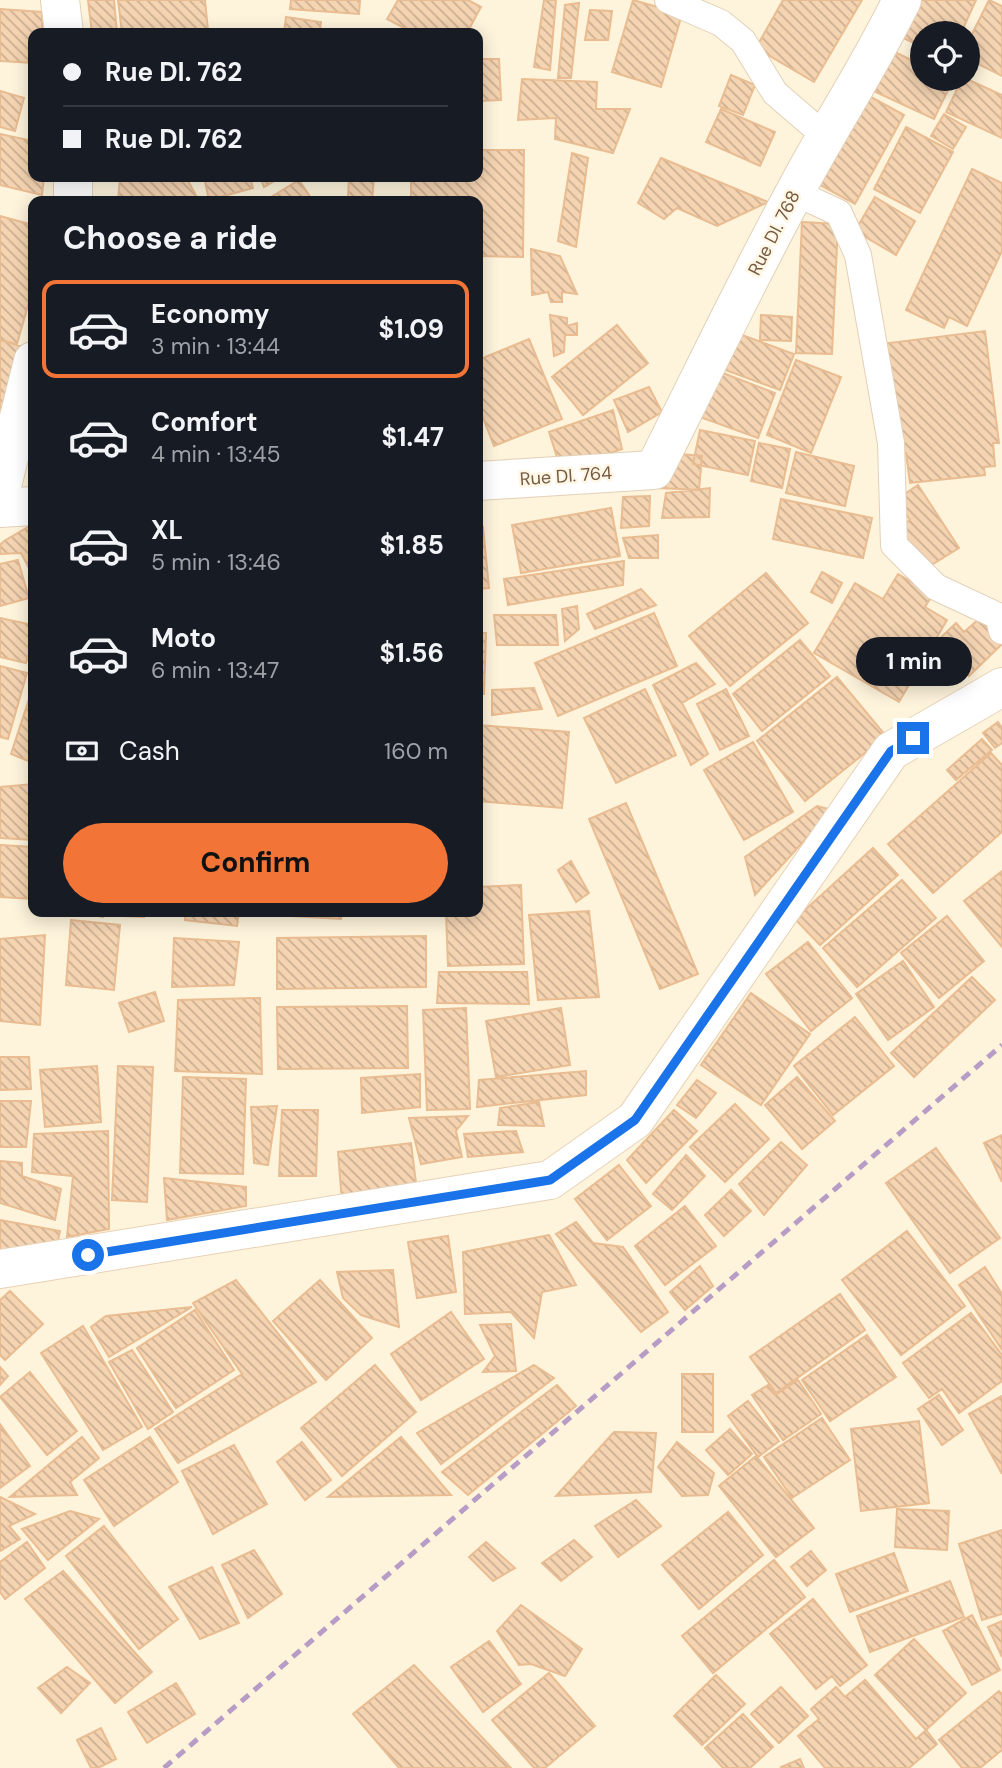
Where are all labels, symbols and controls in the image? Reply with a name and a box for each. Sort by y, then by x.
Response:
map controls [910,21,980,91]
button: locate [910,21,980,91]
text: Rue DI. 762 [105,55,242,89]
text: Rue DI. 762 [105,122,242,156]
street label: Rue DI. 768 [742,186,806,280]
text: Choose a ride [63,217,278,259]
text: Economy [151,297,269,331]
icon: car [67,298,130,361]
text: $1.09 [379,312,444,346]
text: 3 min · 13:44 [151,331,280,361]
text: Comfort [151,405,257,439]
icon: car [67,406,130,469]
text: $1.47 [381,420,444,454]
text: 4 min · 13:45 [151,439,281,469]
street label: Rue DI. 764 [519,461,613,491]
text: XL [151,513,183,547]
icon: car [67,514,130,577]
text: $1.85 [380,528,444,562]
text: 5 min · 13:46 [151,547,281,577]
text: Moto [151,621,216,655]
icon: car [67,622,130,685]
text: $1.56 [380,636,444,670]
callout: 1 min [855,636,971,686]
text: 1 min [886,646,942,676]
text: 6 min · 13:47 [151,655,279,685]
route end [897,722,929,754]
icon: cash [63,732,101,770]
text: Cash [119,734,180,768]
text: 160 m [384,736,448,766]
button: Confirm [63,823,448,903]
route start [72,1239,104,1271]

